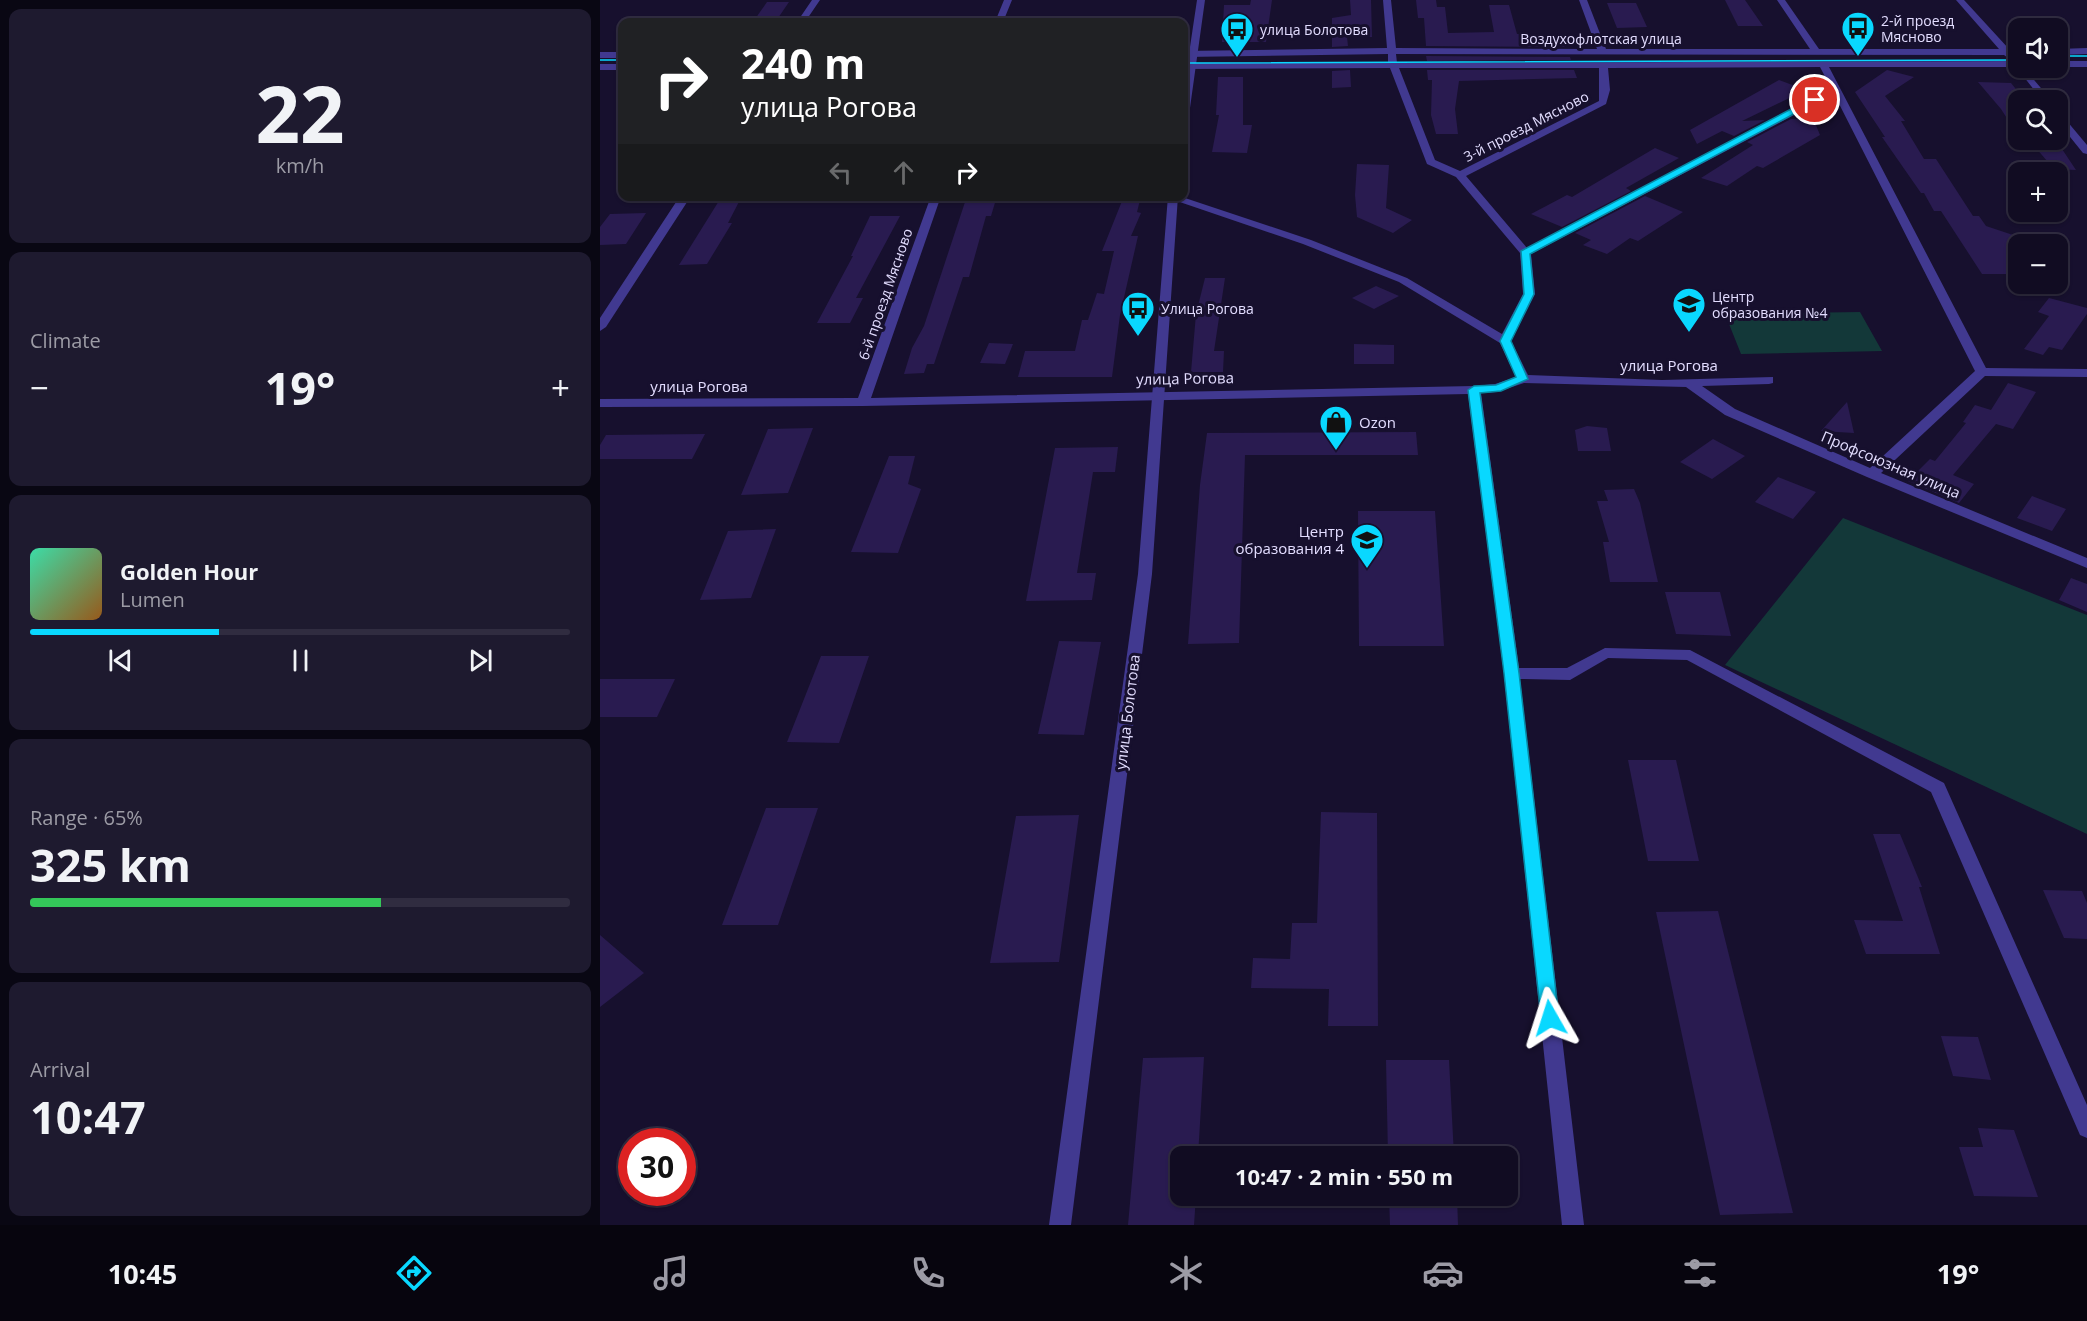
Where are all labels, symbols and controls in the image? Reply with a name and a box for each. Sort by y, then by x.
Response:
bus stop icon: 2-й проезд Мясново [1840,10,1876,57]
bus stop icon: улица Болотова [1219,11,1255,58]
place label: 2-й проезд Мясново [1881,11,1954,46]
map controls [2008,18,2068,294]
button: sound [2008,18,2068,78]
place label: улица Болотова [1260,20,1368,39]
street label: Воздухофлотская улица [1520,29,1682,48]
text: 240 m [741,34,865,91]
icon: right [642,42,720,120]
text: 22 [255,60,345,166]
pin [1789,74,1840,125]
icon: arrive [1798,83,1831,116]
street label: 3-й проезд Мясново [1460,86,1592,166]
text: улица Рогова [741,88,917,125]
button: search [2008,90,2068,150]
text: km/h [276,152,324,179]
icon: left [824,156,857,189]
icon: ahead [887,156,920,189]
icon: right [950,156,983,189]
button: + [2008,162,2068,222]
street label: 6-й проезд Мясново [854,226,916,362]
button: − [2008,234,2068,294]
school or university icon: Центр образования №4 [1671,286,1707,333]
place label: Центр образования №4 [1712,287,1828,322]
bus stop icon: Улица Рогова [1120,290,1156,337]
place label: Улица Рогова [1161,299,1254,318]
text: Climate [30,327,101,354]
street label: улица Рогова [1620,355,1718,375]
text: 19° [265,357,335,418]
text: − [30,365,49,410]
text: + [551,365,570,410]
street label: улица Рогова [1136,367,1234,389]
street label: улица Рогова [650,376,748,396]
shop icon: Ozon [1318,404,1354,451]
place label: Ozon [1359,412,1396,432]
street label: Профсоюзная улица [1818,426,1964,502]
place label: Центр образования 4 [1236,521,1344,558]
school or university icon: Центр образования 4 [1349,522,1385,569]
text: Golden Hour [120,556,258,586]
text: Lumen [120,586,185,613]
icon: previous [104,644,137,677]
icon: pause [284,644,317,677]
icon: next [464,644,497,677]
street label: улица Болотова [1110,653,1144,771]
text: Range · 65% [30,804,143,831]
text: 325 km [30,834,191,895]
position arrow [1518,986,1582,1050]
text: Arrival [30,1056,90,1083]
text: 10:47 [30,1086,146,1147]
speed limit sign: 30 [618,1128,696,1206]
text: 10:47 · 2 min · 550 m [1235,1161,1453,1191]
icon: directions [393,1252,435,1294]
icon: music [650,1252,692,1294]
icon: phone [907,1252,949,1294]
icon: climate [1165,1252,1207,1294]
icon: car [1422,1252,1464,1294]
icon: filters [1679,1252,1721,1294]
text: 10:45 [108,1255,177,1292]
text: 19° [1937,1255,1979,1292]

